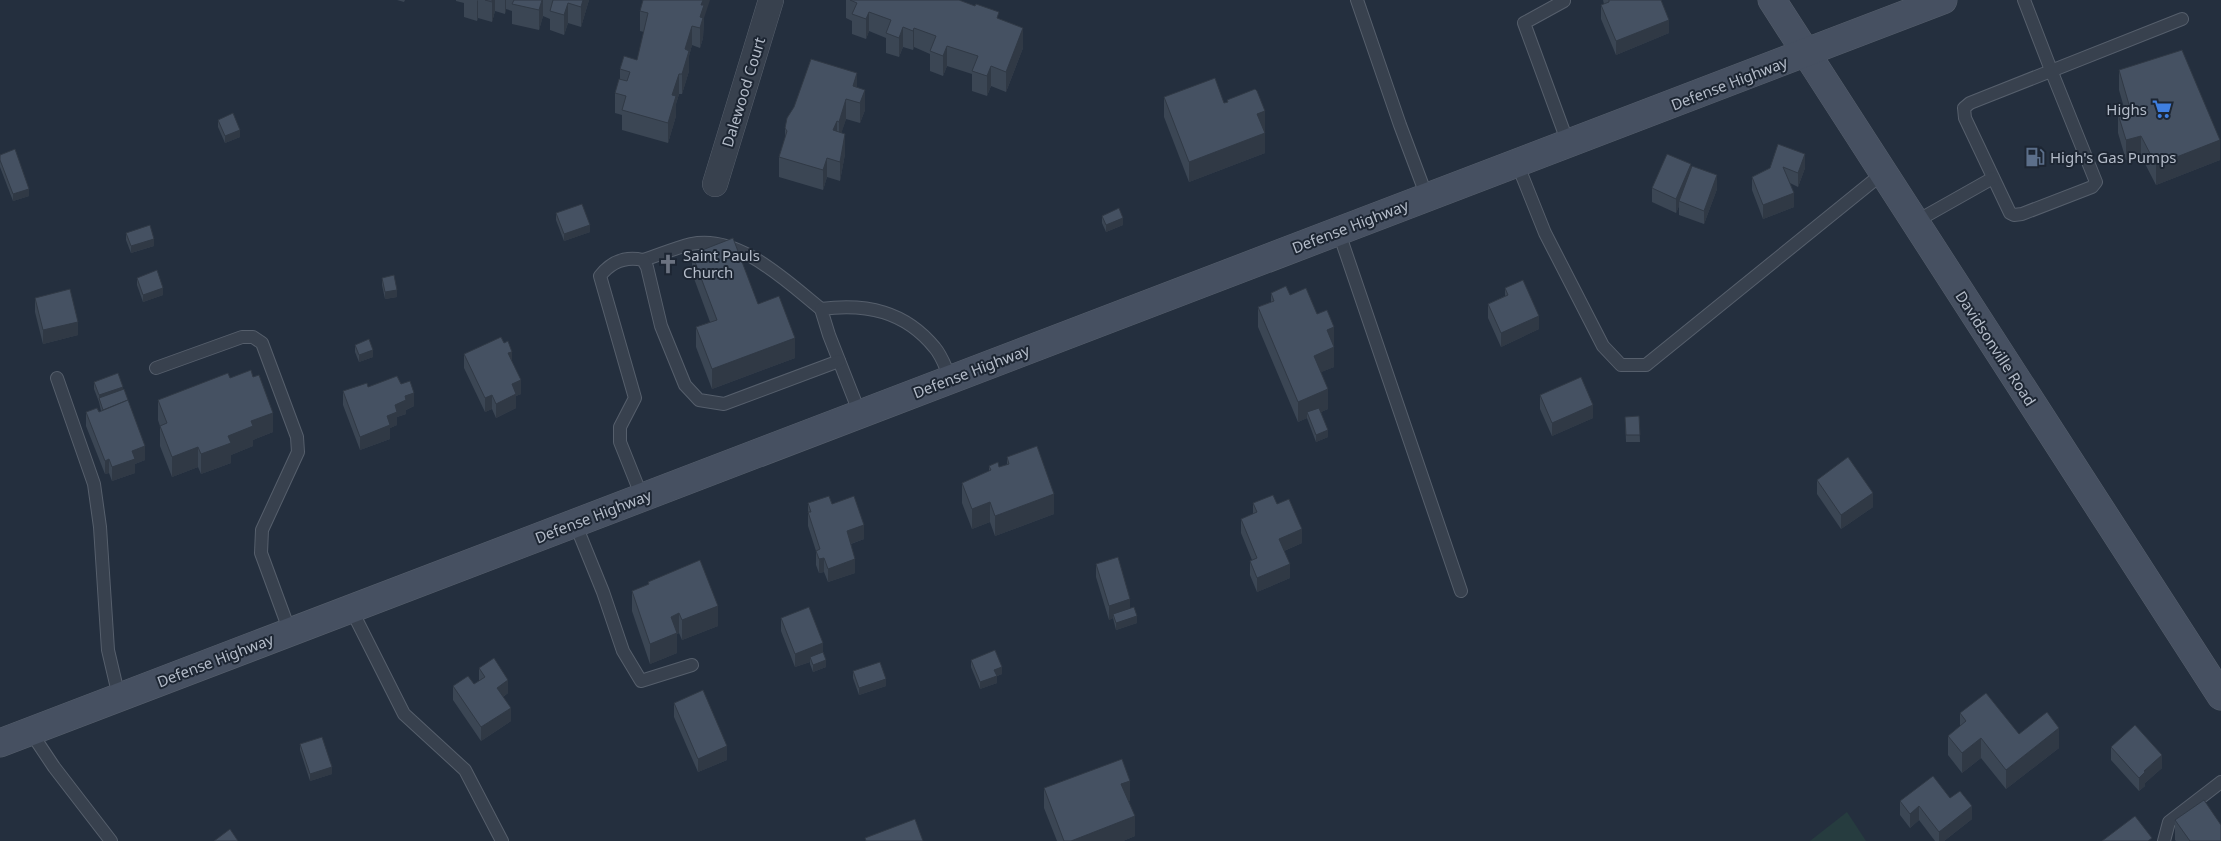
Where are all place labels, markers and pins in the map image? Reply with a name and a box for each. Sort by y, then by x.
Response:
supermarket icon: Highs [2151,98,2173,120]
place label: Highs [2106,99,2147,119]
fuel station icon: High's Gas Pumps [2024,146,2046,168]
place label: High's Gas Pumps [2050,147,2177,167]
place label: Saint Pauls Church [683,245,760,282]
church icon: Saint Pauls Church [657,253,679,275]

